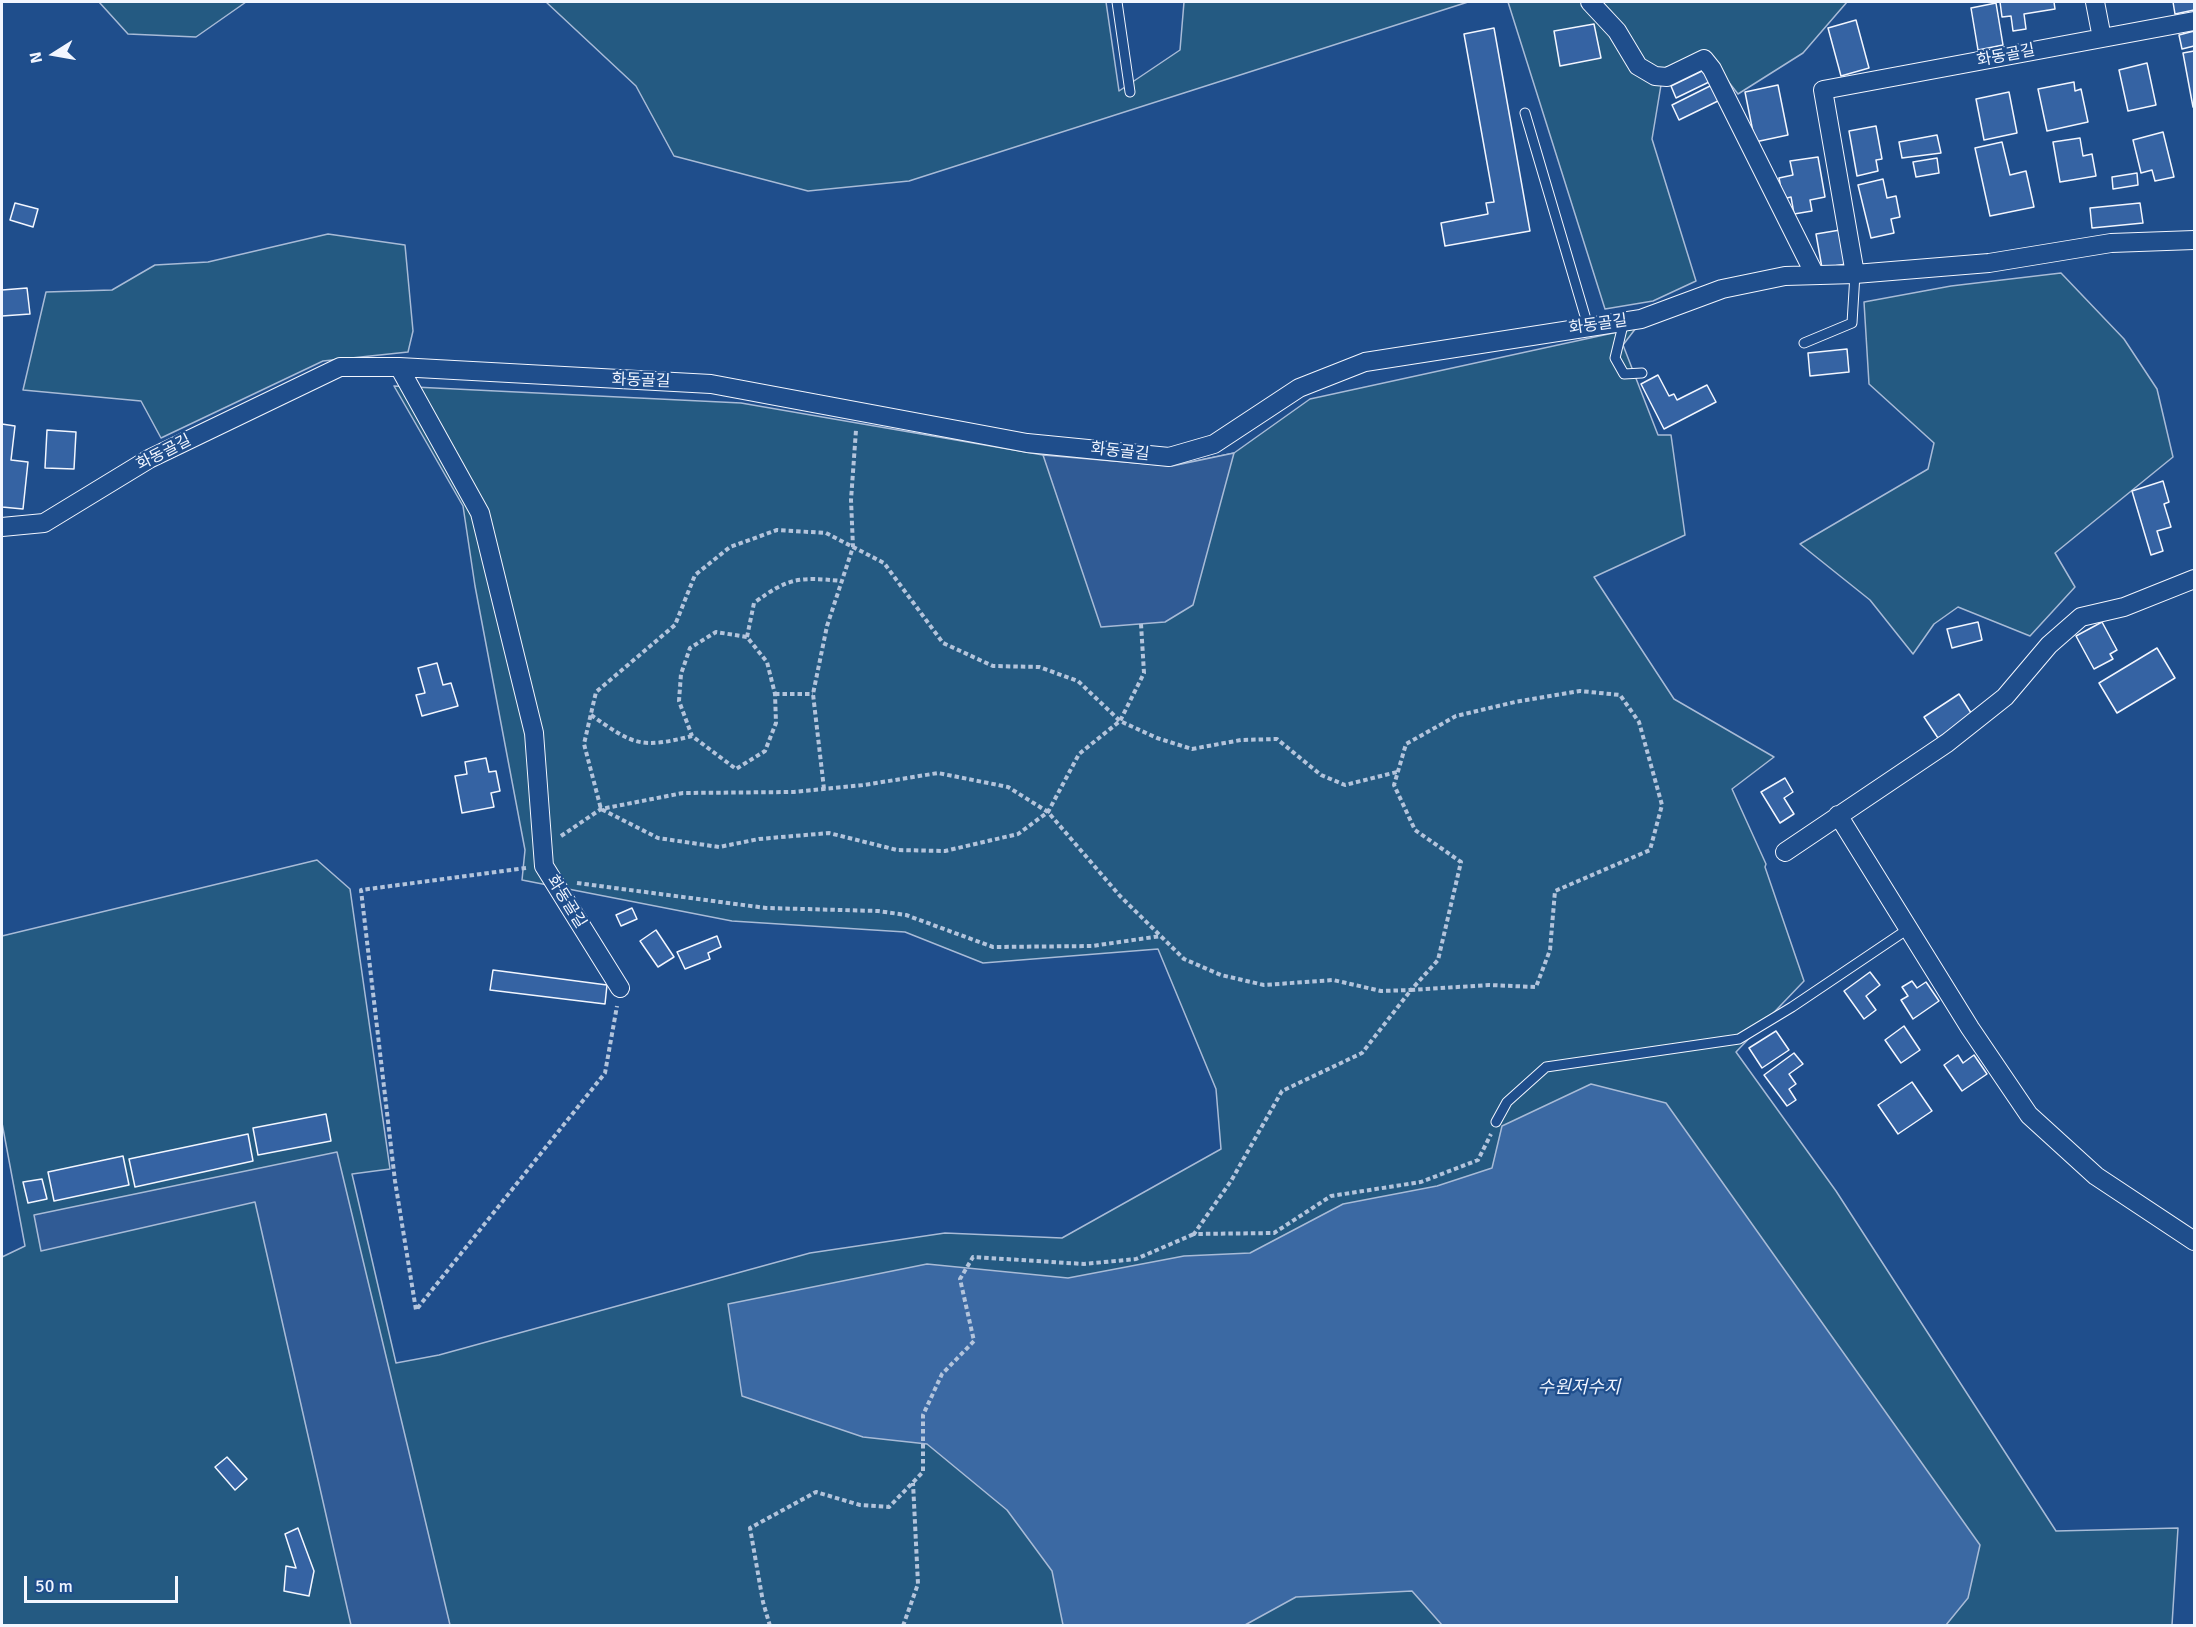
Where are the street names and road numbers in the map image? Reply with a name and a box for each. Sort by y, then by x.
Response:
street label: 화동골길 [1975,41,2037,71]
street label: 화동골길 [1568,311,1628,339]
street label: 화동골길 [611,370,671,392]
street label: 화동골길 [133,431,195,475]
street label: 화동골길 [1090,439,1150,465]
street label: 화동골길 [542,872,590,932]

